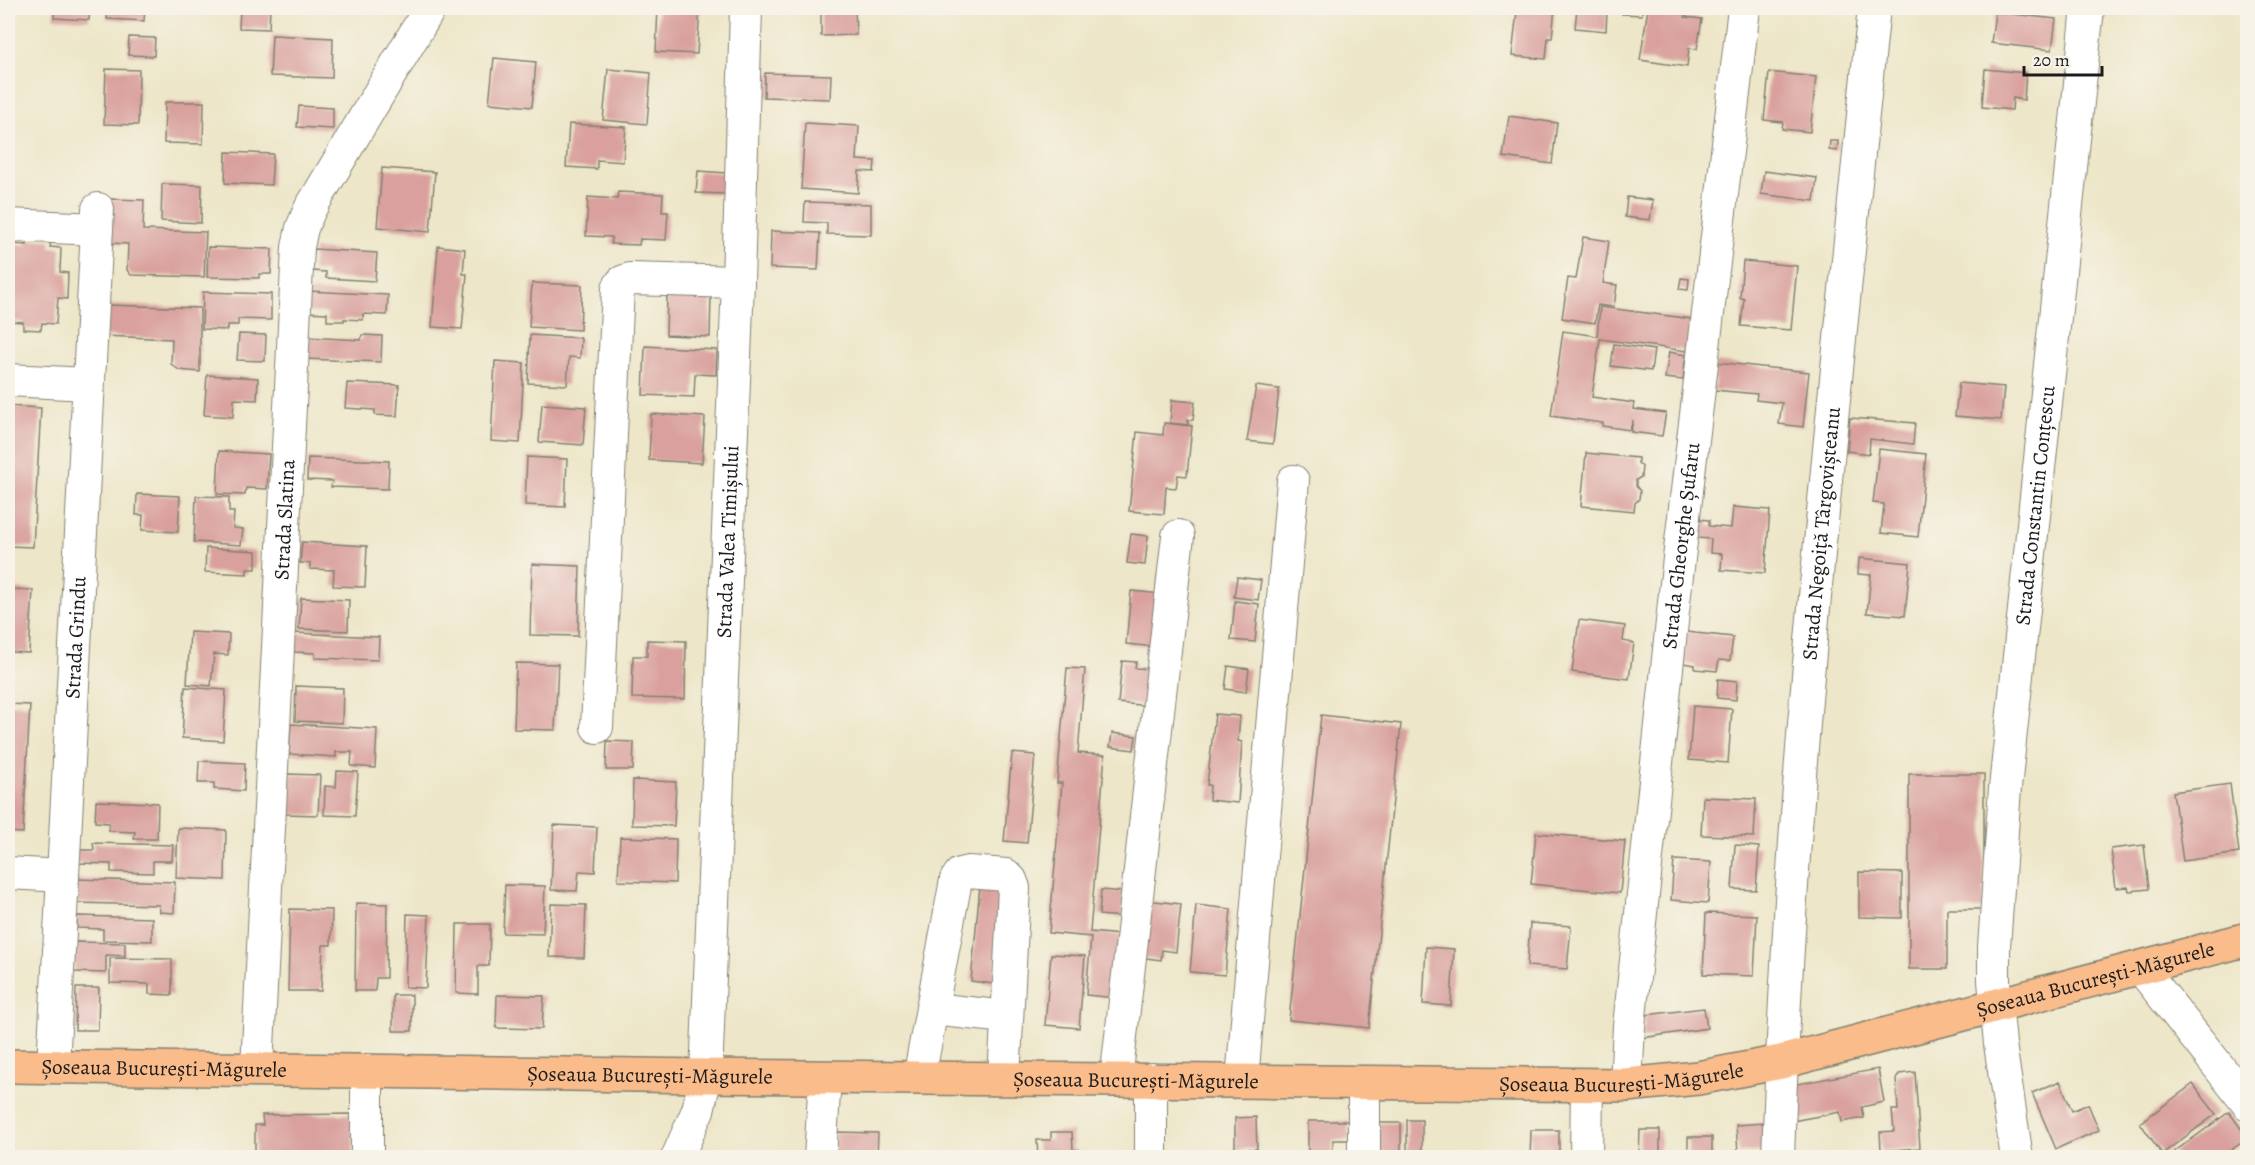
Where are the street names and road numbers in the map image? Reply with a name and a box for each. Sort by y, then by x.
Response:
street label: Strada Constantin Conțescu [2008,384,2062,627]
street label: Strada Negoiță Târgovișteanu [1795,405,1847,661]
street label: Strada Gheorghe Șufaru [1655,440,1707,651]
street label: Strada Valea Timișului [710,445,745,639]
street label: Strada Slatina [267,458,301,581]
street label: Strada Grindu [58,575,93,700]
street label: Șoseaua București-Măgurele [1973,934,2218,1024]
street label: Șoseaua București-Măgurele [41,1052,287,1084]
street label: Șoseaua București-Măgurele [1499,1055,1746,1099]
street label: Șoseaua București-Măgurele [527,1059,773,1091]
street label: Șoseaua București-Măgurele [1013,1065,1259,1095]

